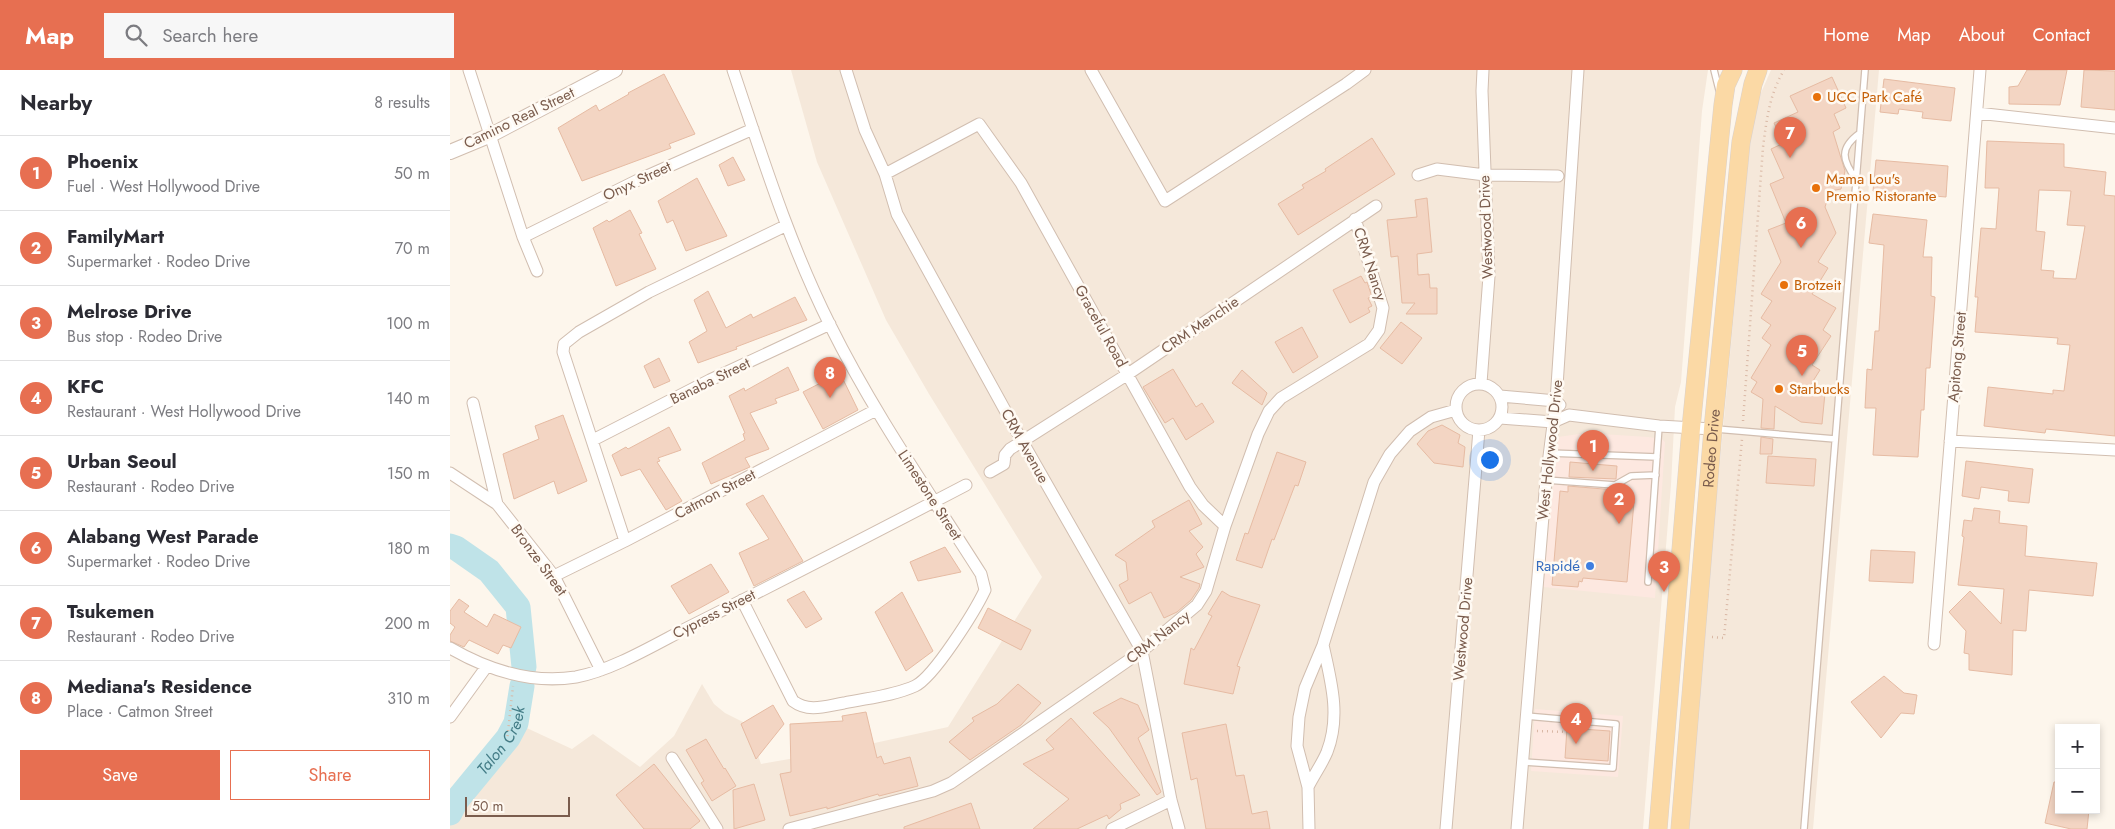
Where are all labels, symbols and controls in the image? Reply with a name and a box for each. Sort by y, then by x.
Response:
search box [104,13,454,58]
text: Map [25,18,74,53]
icon: search [122,21,150,49]
text: Search here [162,22,258,49]
text: Home [1823,22,1869,48]
text: Map [1897,22,1931,48]
text: About [1959,22,2004,48]
text: Contact [2032,22,2090,48]
street label: Camino Real Street [460,81,578,154]
place label: UCC Park Café [1827,86,1922,108]
text: Nearby [20,88,92,118]
text: 8 results [374,91,430,114]
marker: UCC Park Café [1811,91,1823,103]
pin: 7 [1774,117,1806,158]
text: Phoenix [67,148,138,175]
street label: Onyx Street [599,155,675,206]
text: 1 [32,162,40,185]
text: 50 m [394,162,430,185]
place label: Mama Lou's Premio Ristorante [1826,168,1937,207]
street label: Westwood Drive [1473,174,1499,279]
text: Fuel · West Hollywood Drive [67,175,260,198]
marker: Mama Lou's Premio Ristorante [1810,182,1822,194]
pin: 6 [1785,207,1817,248]
text: FamilyMart [67,223,164,250]
street label: CRM Nancy [1348,225,1392,304]
text: 2 [31,237,41,260]
text: 70 m [395,237,430,260]
text: Supermarket · Rodeo Drive [67,250,250,273]
place label: Brotzeit [1794,274,1841,296]
marker: Brotzeit [1778,279,1790,291]
street label: Graceful Road [1069,281,1133,371]
street label: CRM Menchie [1157,291,1244,359]
text: Melrose Drive [67,298,192,325]
street label: Apitong Street [1942,310,1972,403]
text: 3 [31,312,41,335]
text: 100 m [386,312,430,335]
text: Bus stop · Rodeo Drive [67,325,222,348]
pin: 5 [1786,335,1818,376]
street label: Banaba Street [666,352,754,410]
pin: 8 [814,357,846,398]
text: KFC [67,373,104,400]
street label: West Hollywood Drive [1532,378,1568,521]
place label: Starbucks [1789,378,1849,400]
marker: Starbucks [1773,383,1785,395]
text: 4 [30,387,42,410]
text: 140 m [387,387,430,410]
text: Restaurant · West Hollywood Drive [67,400,301,423]
street label: CRM Avenue [995,405,1055,487]
street label: Rodeo Drive [1697,408,1726,489]
pin: 1 [1577,430,1609,471]
street label: Limestone Street [893,445,968,545]
your location [1477,447,1503,473]
text: Urban Seoul [67,448,177,475]
text: 5 [31,462,41,485]
text: 150 m [387,462,430,485]
street label: Catmon Street [670,463,760,525]
text: Restaurant · Rodeo Drive [67,475,235,498]
pin: 2 [1603,483,1635,524]
street label: Bronze Street [505,520,573,601]
text: Alabang West Parade [67,523,259,550]
text: 6 [31,537,41,560]
text: 180 m [387,537,430,560]
text: Supermarket · Rodeo Drive [67,550,250,573]
pin: 3 [1648,551,1680,592]
place label: Rapidé [1536,555,1580,577]
marker: Rapidé [1584,560,1596,572]
street label: Westwood Drive [1448,576,1479,682]
street label: Cypress Street [669,583,760,644]
text: Tsukemen [67,598,154,625]
street label: CRM Nancy [1121,605,1195,669]
text: 7 [31,612,41,635]
text: 200 m [384,612,430,635]
text: Restaurant · Rodeo Drive [67,625,235,648]
text: Mediana's Residence [67,673,252,700]
text: 8 [31,687,41,710]
text: 310 m [387,687,430,710]
text: Place · Catmon Street [67,700,213,723]
water label: Talon Creek [471,703,530,779]
pin: 4 [1560,703,1592,744]
map controls [2055,724,2100,814]
button: + [2055,724,2100,769]
button: Save [20,750,220,800]
button: Share [230,750,430,800]
button: − [2055,769,2100,814]
scale bar [465,794,570,817]
text: 50 m [472,796,503,816]

